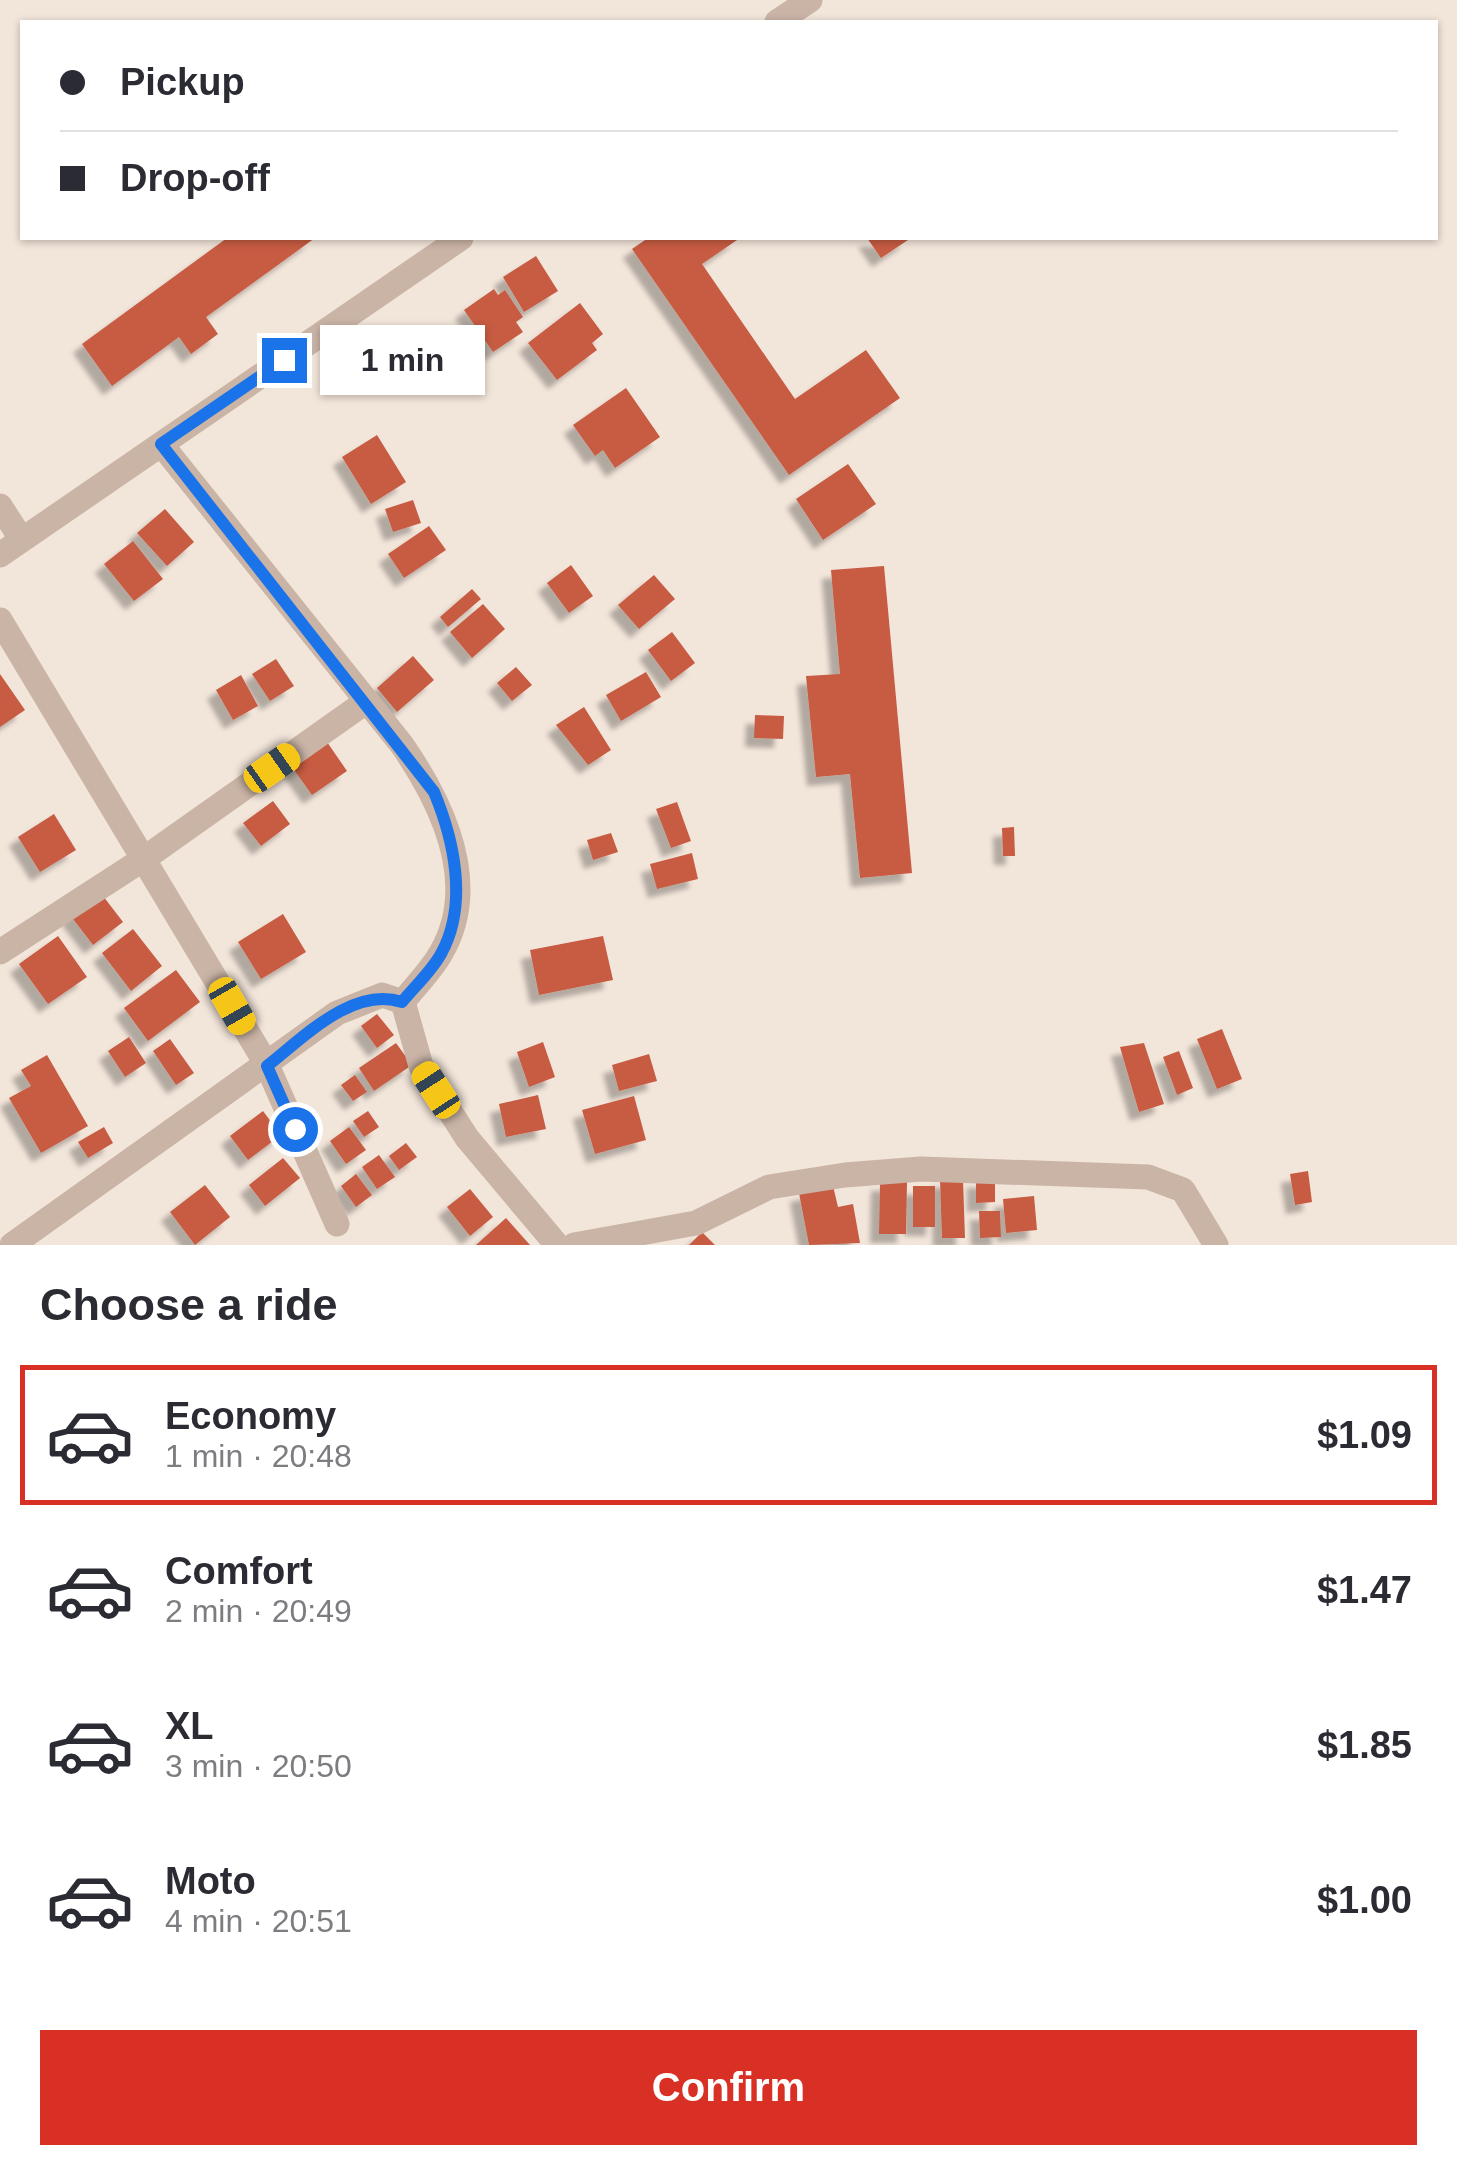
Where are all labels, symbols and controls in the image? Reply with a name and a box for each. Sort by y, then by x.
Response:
text: Pickup [120,61,245,103]
text: Drop-off [120,157,270,199]
callout: 1 min [319,325,484,395]
route end [262,338,307,383]
text: 1 min [361,342,444,378]
car [239,739,305,797]
car [204,973,260,1039]
car [407,1057,465,1123]
route start [273,1107,318,1152]
text: Choose a ride [40,1279,338,1330]
icon: car [45,1390,135,1480]
text: Economy [165,1395,336,1437]
text: $1.09 [1317,1414,1412,1456]
text: 1 min · 20:48 [165,1438,352,1474]
icon: car [45,1545,135,1635]
text: Comfort [165,1550,313,1592]
text: $1.47 [1317,1569,1412,1611]
text: 2 min · 20:49 [165,1593,352,1629]
icon: car [45,1700,135,1790]
text: XL [165,1705,214,1747]
text: $1.85 [1317,1724,1412,1766]
text: 3 min · 20:50 [165,1748,352,1784]
icon: car [45,1855,135,1945]
text: Moto [165,1860,256,1902]
text: $1.00 [1317,1879,1412,1921]
text: 4 min · 20:51 [165,1903,352,1939]
button: Confirm [40,2030,1417,2145]

